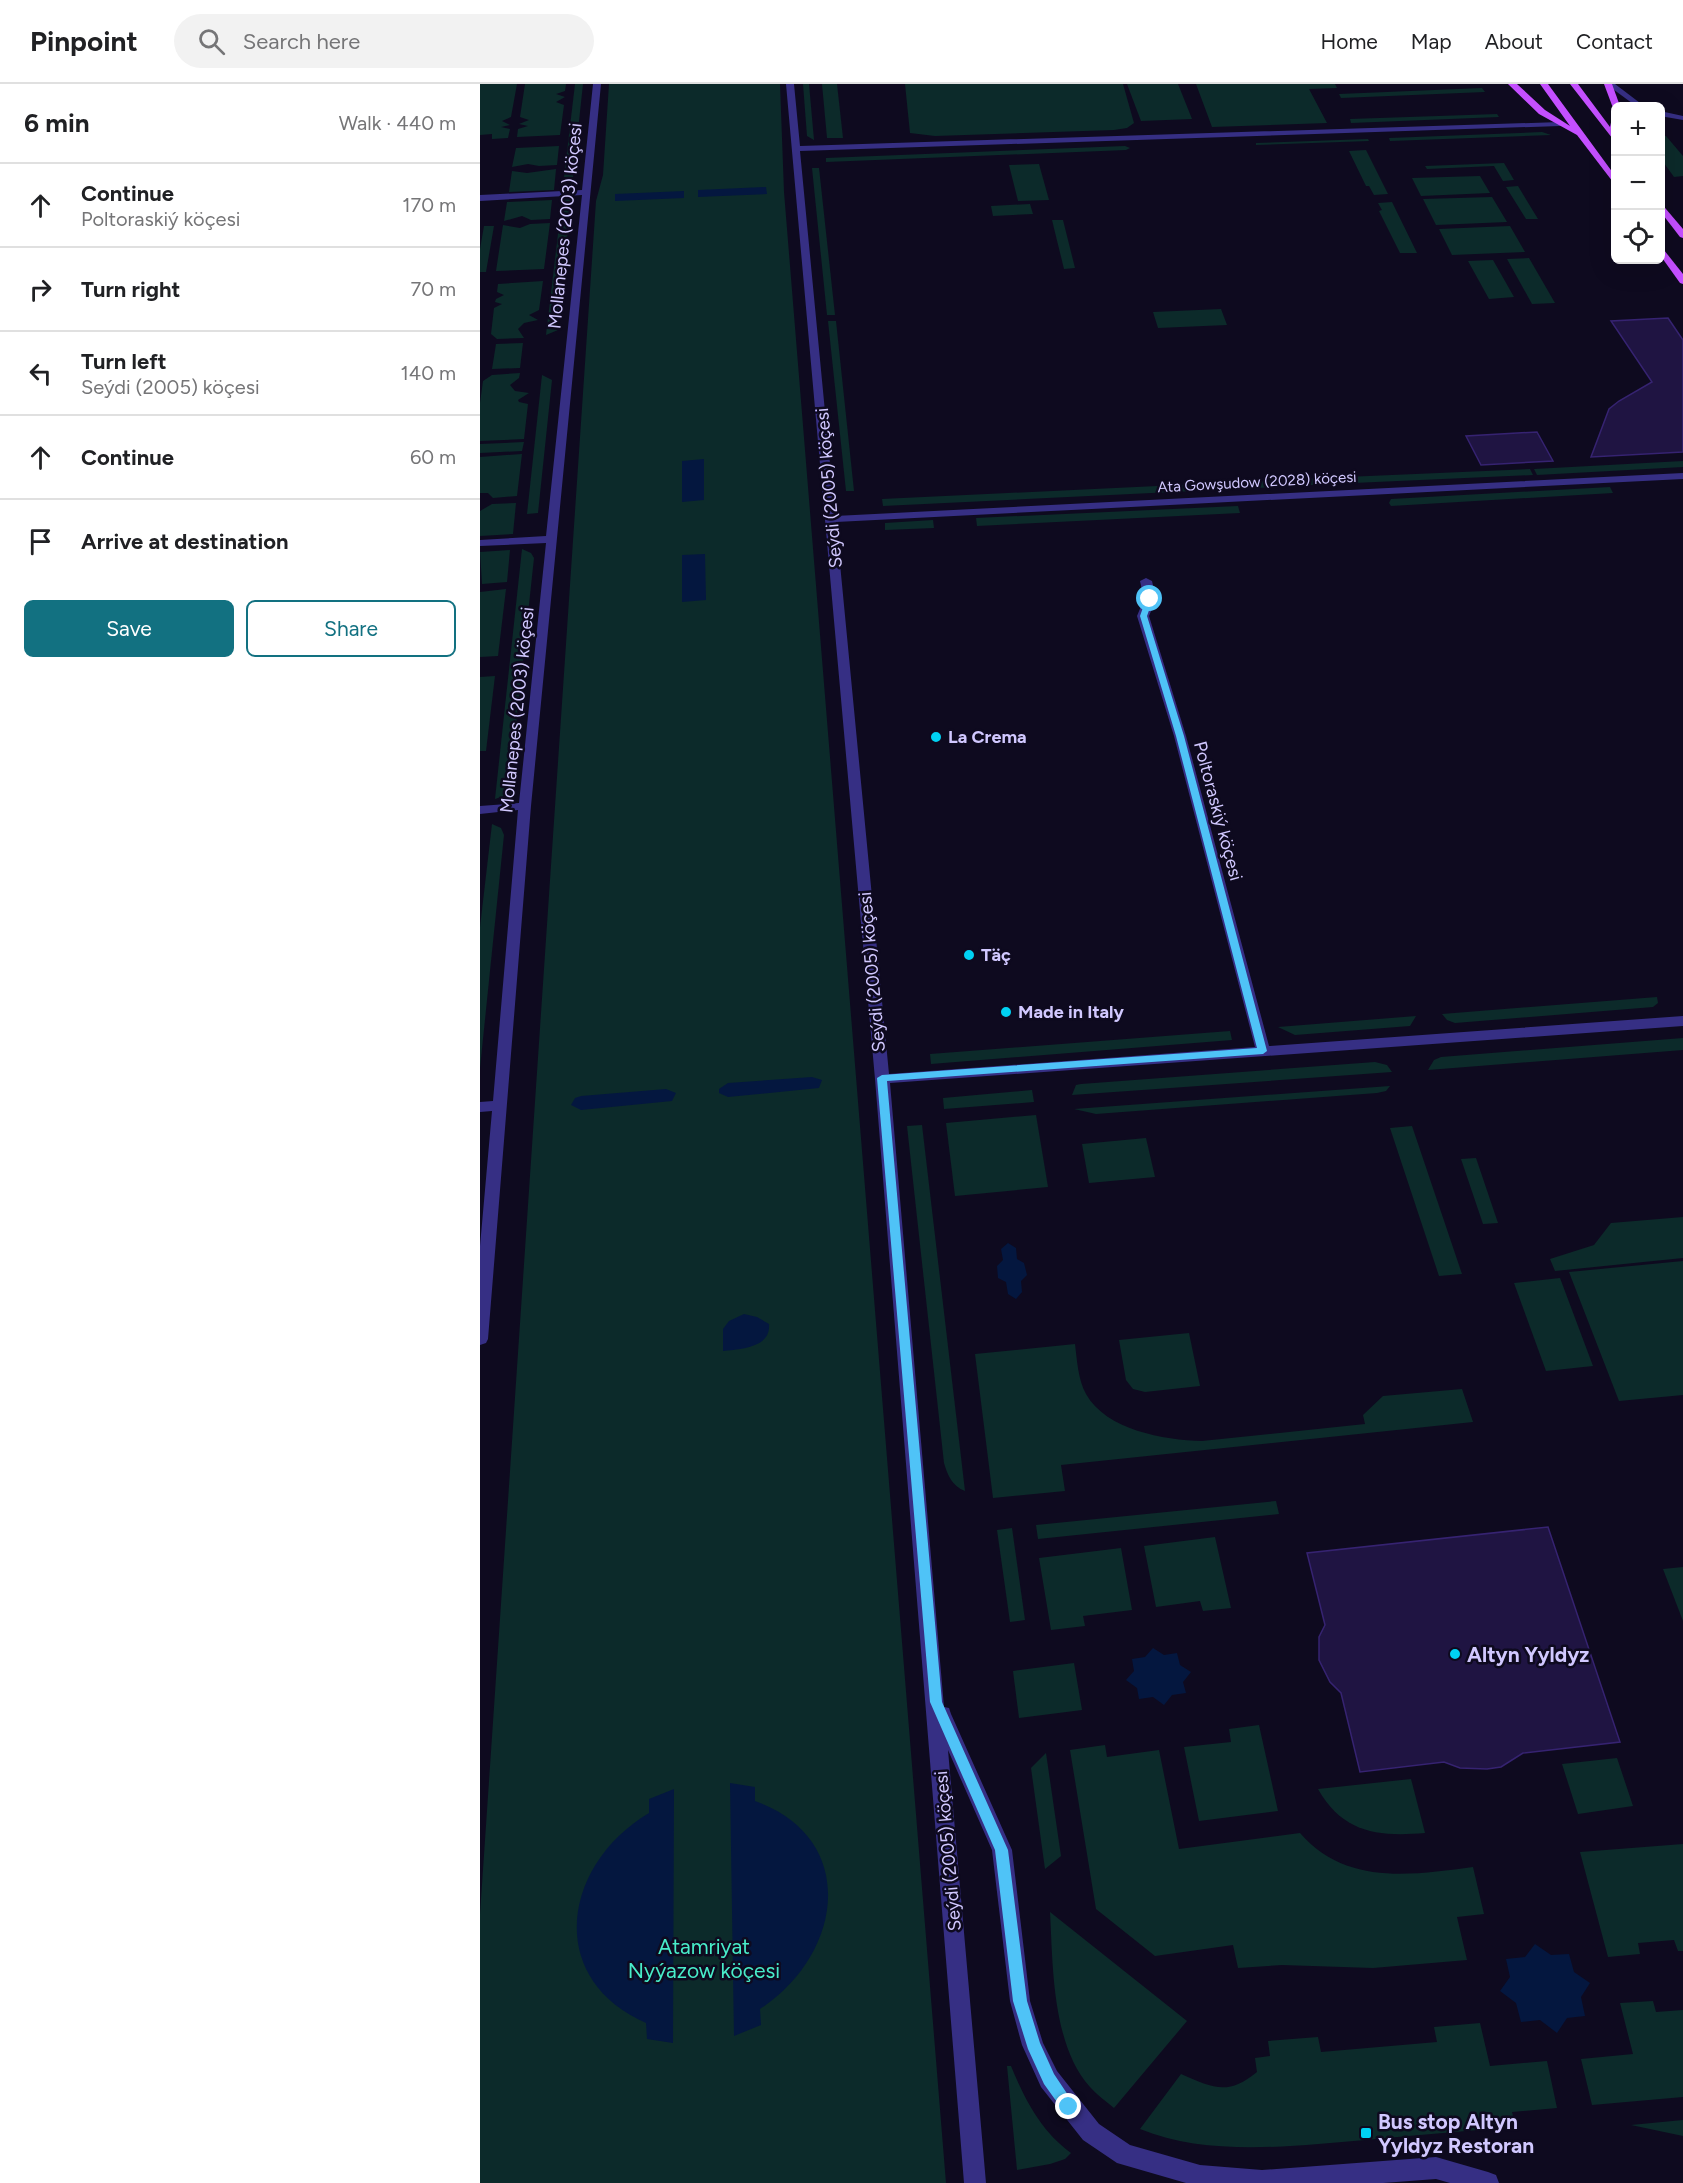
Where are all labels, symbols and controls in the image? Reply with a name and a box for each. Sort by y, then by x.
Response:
search box [174,14,594,68]
text: Pinpoint [30,24,138,58]
icon: search [195,25,228,58]
text: Search here [243,28,360,55]
text: Home [1321,29,1378,54]
text: Map [1411,29,1452,54]
text: About [1485,29,1543,54]
text: Contact [1576,29,1653,54]
map controls [1611,102,1665,264]
button: + [1611,102,1665,156]
text: 6 min [24,107,90,139]
text: Walk · 440 m [339,111,456,135]
street label: Mollanepes (2003) köçesi [543,122,587,330]
button: − [1611,156,1665,210]
text: Continue [81,180,174,207]
icon: ahead [24,189,57,222]
text: 170 m [402,193,456,217]
text: Poltoraskiý köçesi [81,207,240,231]
button: locate [1611,210,1665,264]
icon: right [24,273,57,306]
text: Turn right [81,276,180,303]
text: 70 m [410,277,456,301]
text: Turn left [81,348,167,375]
icon: left [24,357,57,390]
text: 140 m [401,361,456,385]
text: Seýdi (2005) köçesi [81,375,260,399]
street label: Seýdi (2005) köçesi [811,407,847,569]
icon: ahead [24,441,57,474]
text: Continue [81,444,174,471]
text: 60 m [410,445,456,469]
street label: Ata Gowşudow (2028) köçesi [1157,468,1357,496]
icon: arrive [24,525,57,558]
text: Arrive at destination [81,528,289,555]
route start [1136,585,1162,611]
button: Save [24,600,234,657]
button: Share [246,600,456,657]
street label: Mollanepes (2003) köçesi [495,606,539,814]
place label: La Crema [948,726,1027,748]
marker: La Crema [929,730,943,744]
street label: Poltoraskiý köçesi [1189,739,1247,883]
street label: Seýdi (2005) köçesi [854,891,890,1053]
place label: Täç [981,944,1011,966]
marker: Täç [962,948,976,962]
place label: Made in Italy [1018,1001,1125,1023]
marker: Made in Italy [999,1005,1013,1019]
place label: Altyn Yyldyz [1467,1642,1589,1667]
marker: Altyn Yyldyz [1448,1647,1462,1661]
street label: Seýdi (2005) köçesi [930,1770,966,1932]
park label: Atamriyat Nyýazow köçesi [628,1934,780,1983]
route end [1055,2093,1081,2119]
place label: Bus stop Altyn Yyldyz Restoran [1378,2109,1534,2158]
marker: Bus stop Altyn Yyldyz Restoran [1359,2126,1373,2140]

